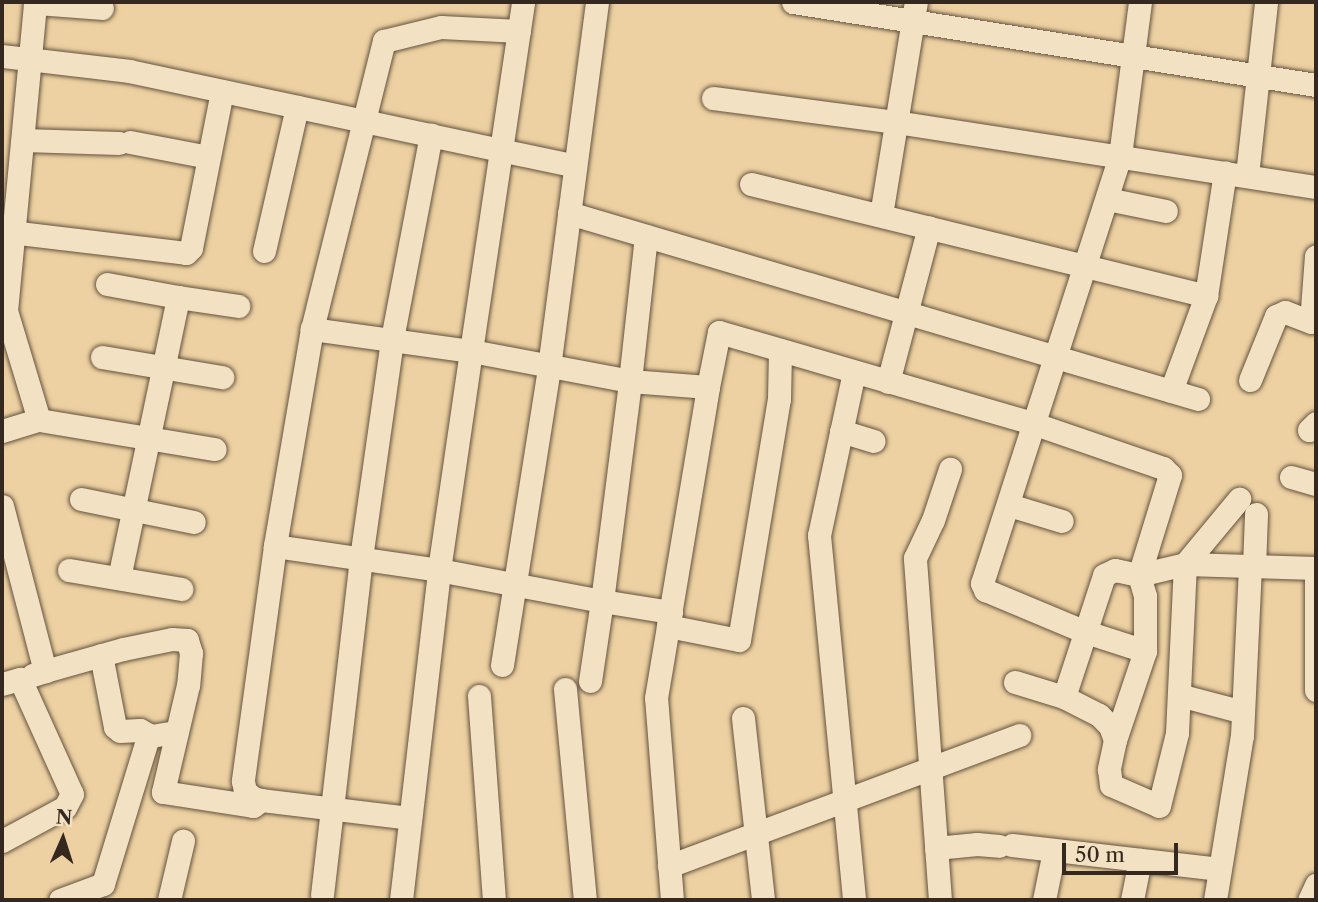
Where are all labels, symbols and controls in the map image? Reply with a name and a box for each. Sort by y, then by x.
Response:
north arrow [28,804,98,874]
text: N [55,806,73,829]
scale bar [1066,828,1182,872]
text: 50 m [1075,842,1125,867]

